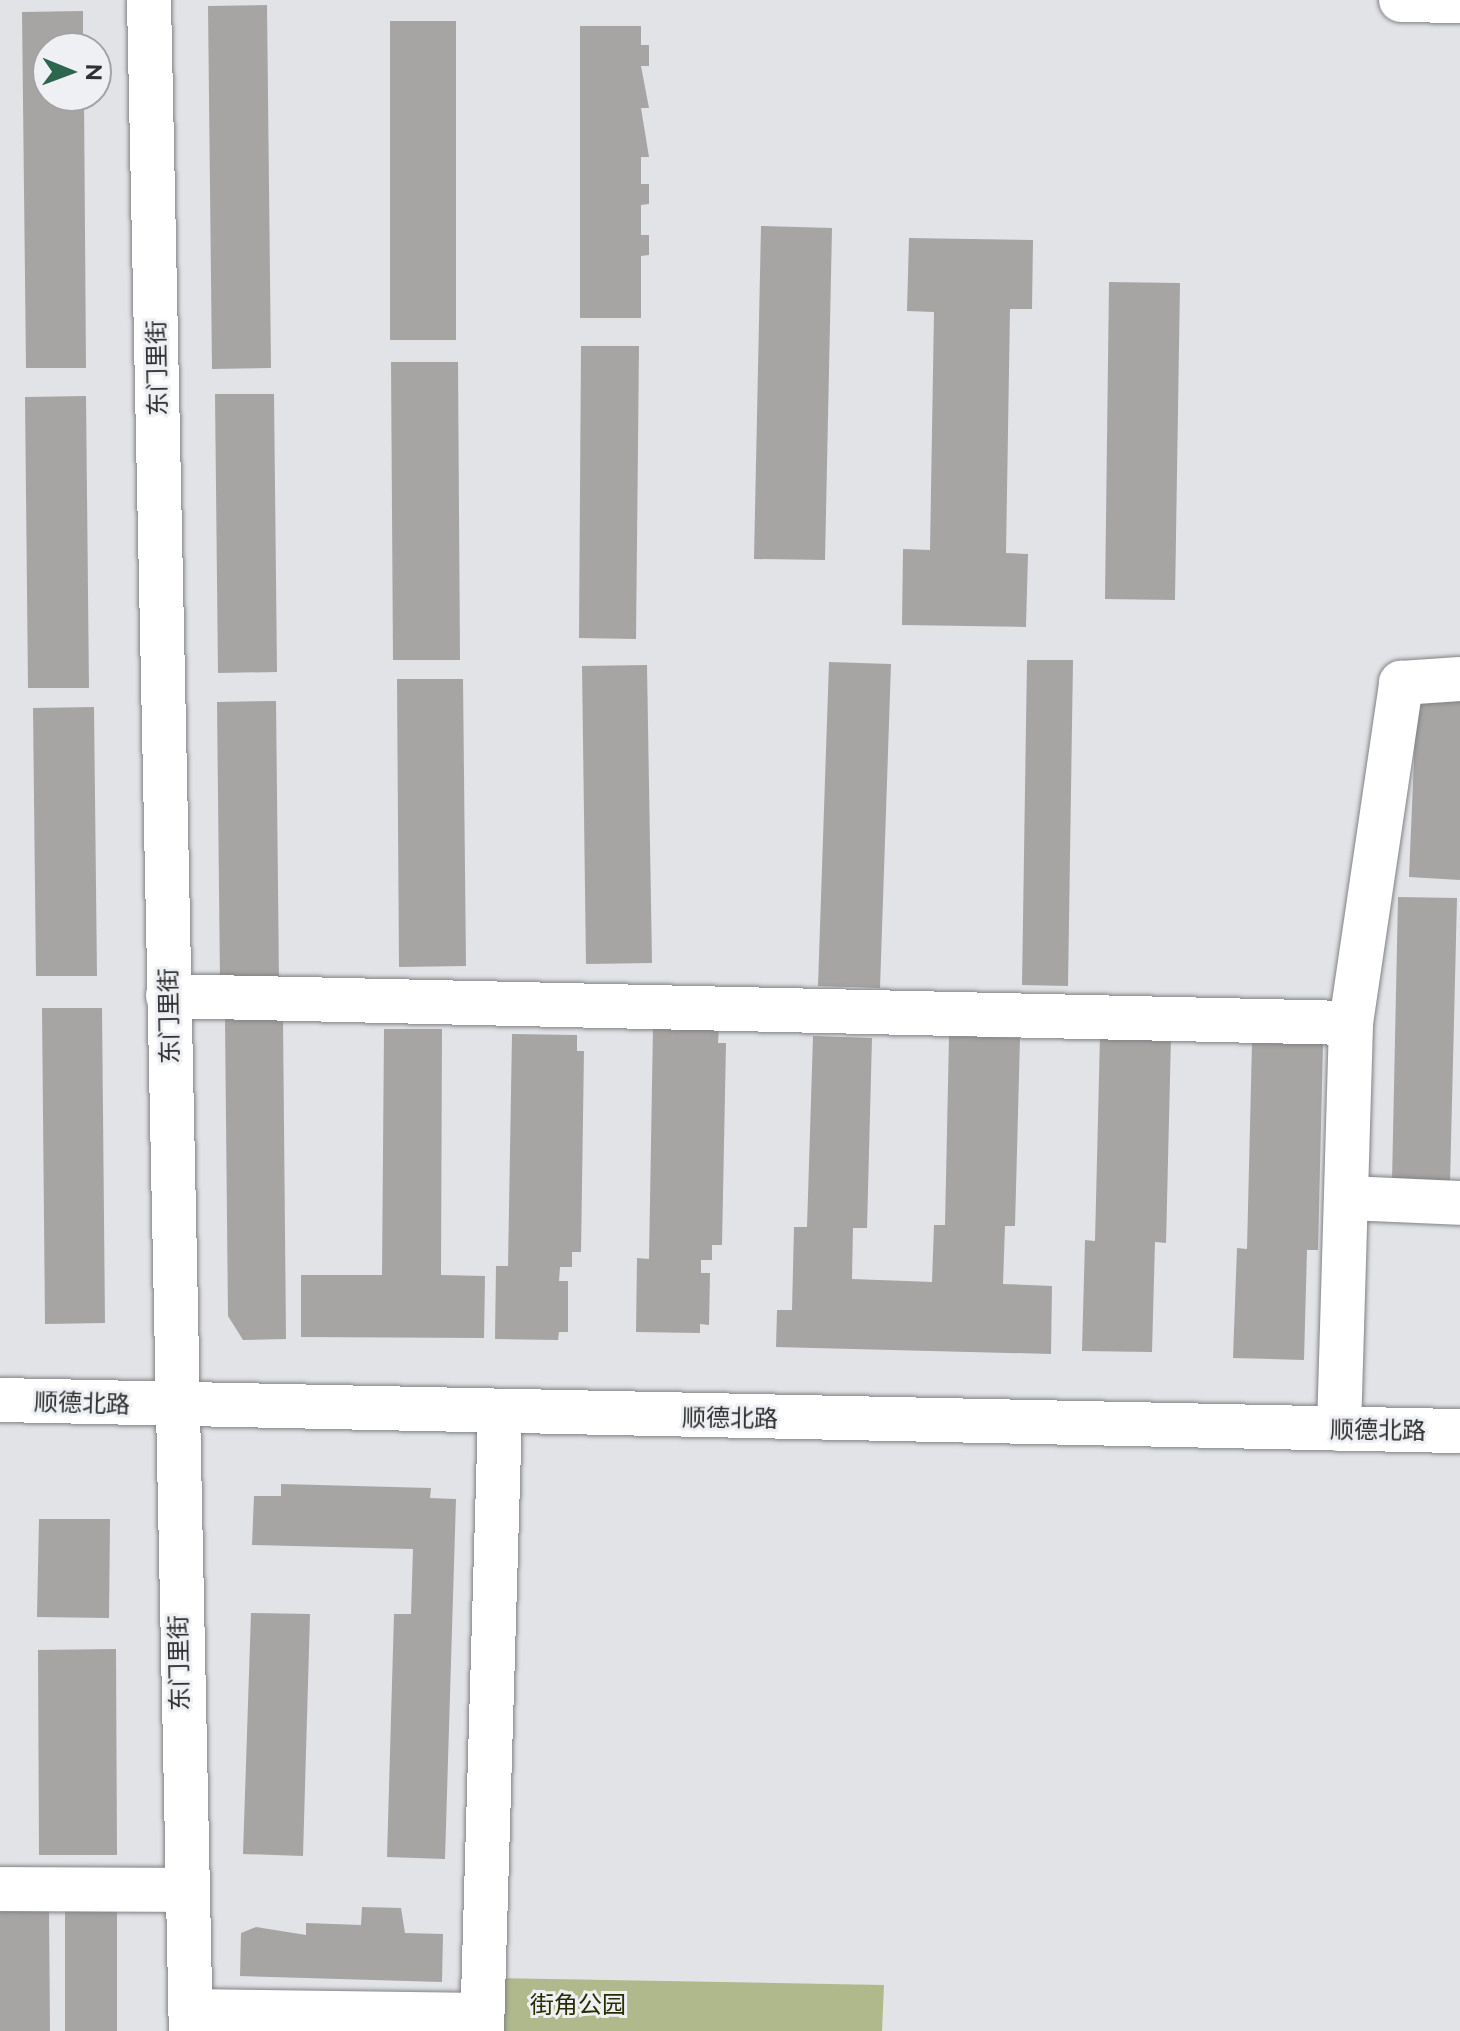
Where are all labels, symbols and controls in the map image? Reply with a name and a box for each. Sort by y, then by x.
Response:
north arrow [32,32,112,112]
text: N [81,64,107,81]
street label: 东门里街 [142,320,172,416]
street label: 东门里街 [154,968,184,1064]
street label: 顺德北路 [34,1387,130,1419]
street label: 顺德北路 [682,1403,778,1433]
street label: 顺德北路 [1330,1415,1426,1445]
street label: 东门里街 [164,1615,194,1711]
park label: 街角公园 [530,1991,626,2019]

